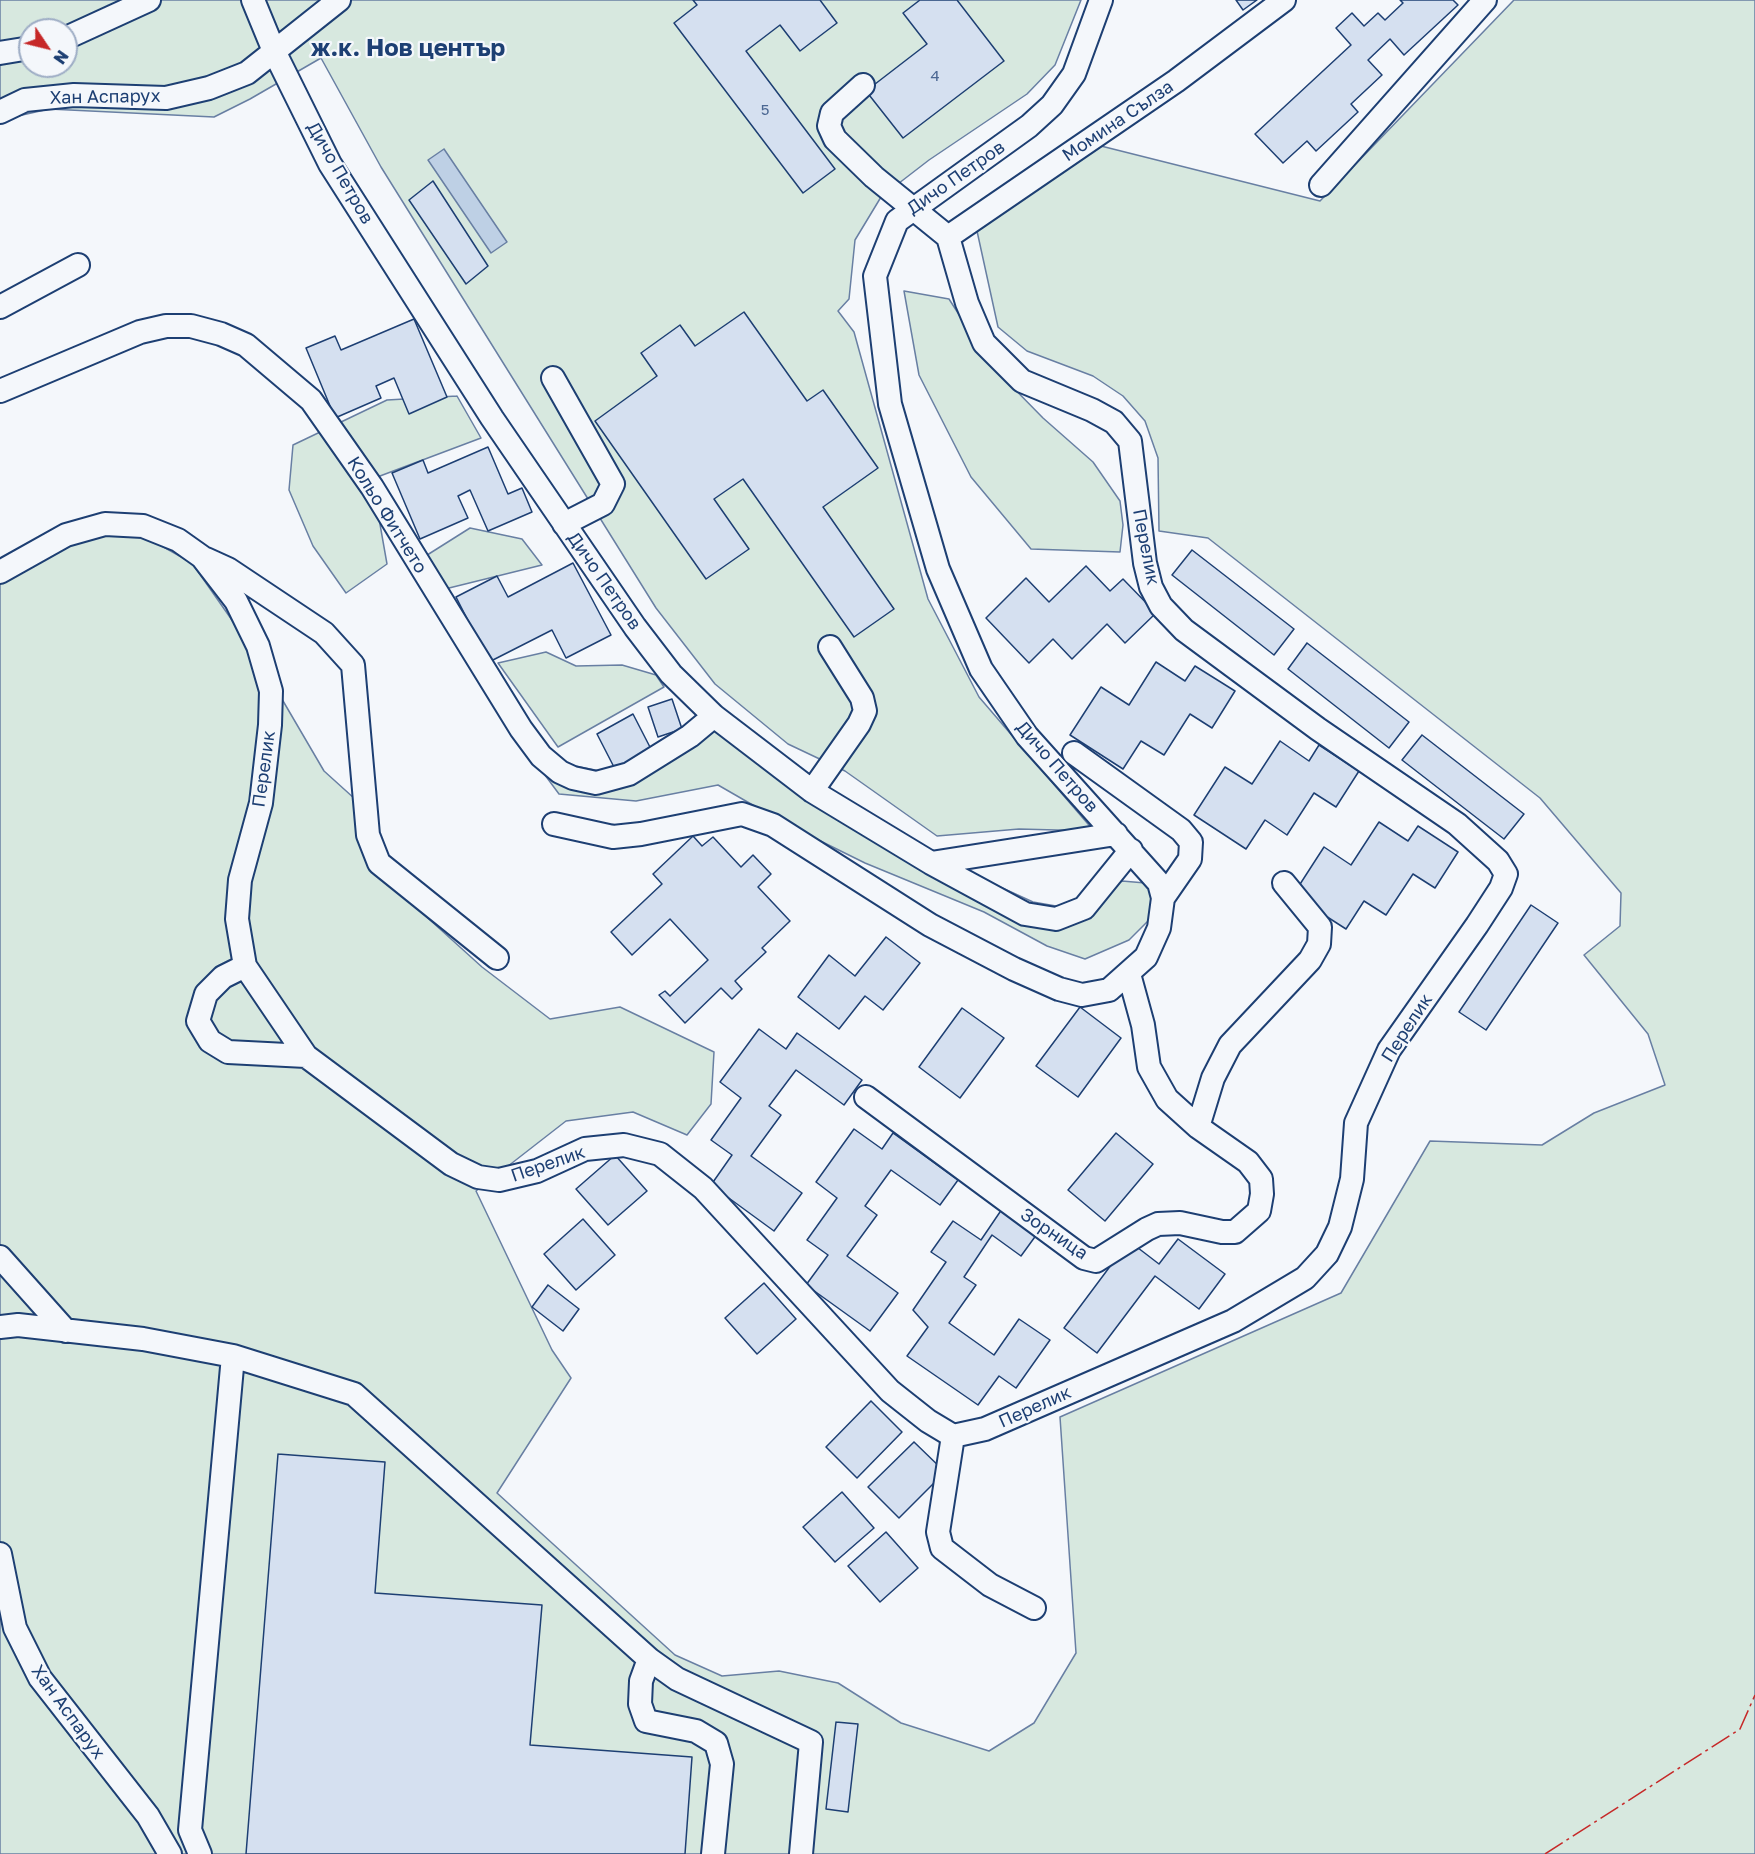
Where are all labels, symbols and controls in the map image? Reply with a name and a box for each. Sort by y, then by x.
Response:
north arrow [18,18,78,78]
district label: ж.к. Нов център [311,34,505,62]
text: N [49,46,73,68]
house number: 4 [930,67,940,85]
street label: Момина Сълза [1058,76,1178,166]
street label: Хан Аспарух [49,85,161,109]
house number: 5 [761,101,769,119]
street label: Дичо Петров [302,118,378,228]
street label: Дичо Петров [903,136,1009,220]
street label: Кольо Фитчето [343,453,431,577]
street label: Перелик [1128,507,1164,587]
street label: Дичо Петров [562,528,646,634]
street label: Дичо Петров [1011,717,1103,817]
street label: Перелик [248,729,280,809]
street label: Перелик [1377,990,1437,1066]
street label: Перелик [508,1141,588,1187]
street label: Зорница [1016,1204,1092,1264]
street label: Перелик [995,1381,1075,1433]
street label: Хан Аспарух [27,1661,109,1763]

